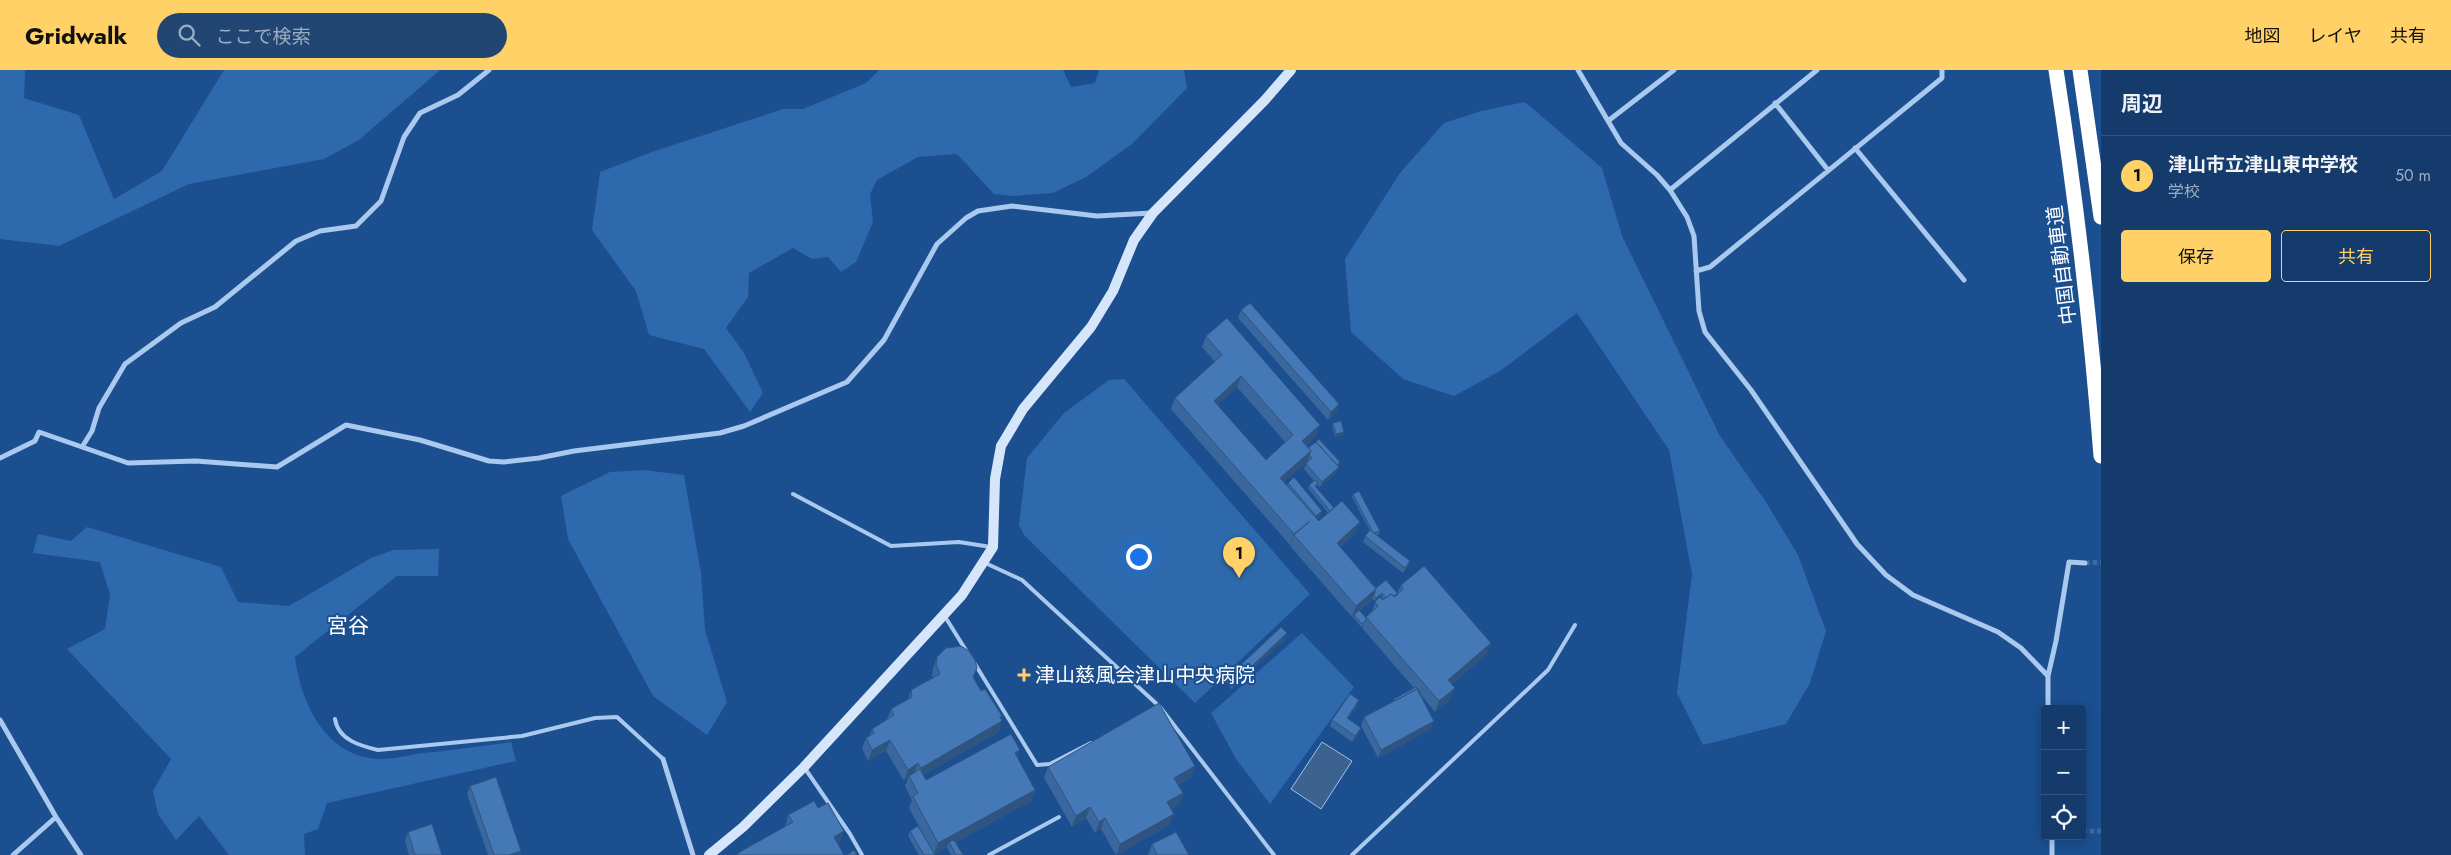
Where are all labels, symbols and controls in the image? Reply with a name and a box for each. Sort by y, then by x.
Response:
search box [157,13,507,58]
text: Gridwalk [25,18,127,53]
icon: search [175,21,203,49]
text: ここで検索 [215,23,310,50]
text: 地図 [2245,23,2281,49]
text: レイヤ [2309,23,2362,49]
text: 共有 [2390,23,2426,49]
text: 周辺 [2121,89,2163,119]
text: 津山市立津山東中学校 [2168,151,2358,178]
text: 1 [2133,164,2141,187]
text: 50 m [2395,164,2431,187]
text: 学校 [2168,180,2200,203]
street label: 中国自動車道 [2040,204,2084,326]
button: 保存 [2121,230,2271,282]
button: 共有 [2281,230,2431,282]
pin: 1 [1223,537,1255,578]
your location [1126,544,1152,570]
district label: 宮谷 [327,611,369,641]
place label: 津山慈風会津山中央病院 [1035,661,1255,690]
marker: 津山慈風会津山中央病院 [1017,668,1031,682]
map controls [2041,705,2086,840]
button: + [2041,705,2086,750]
button: − [2041,750,2086,795]
button: locate [2041,795,2086,840]

